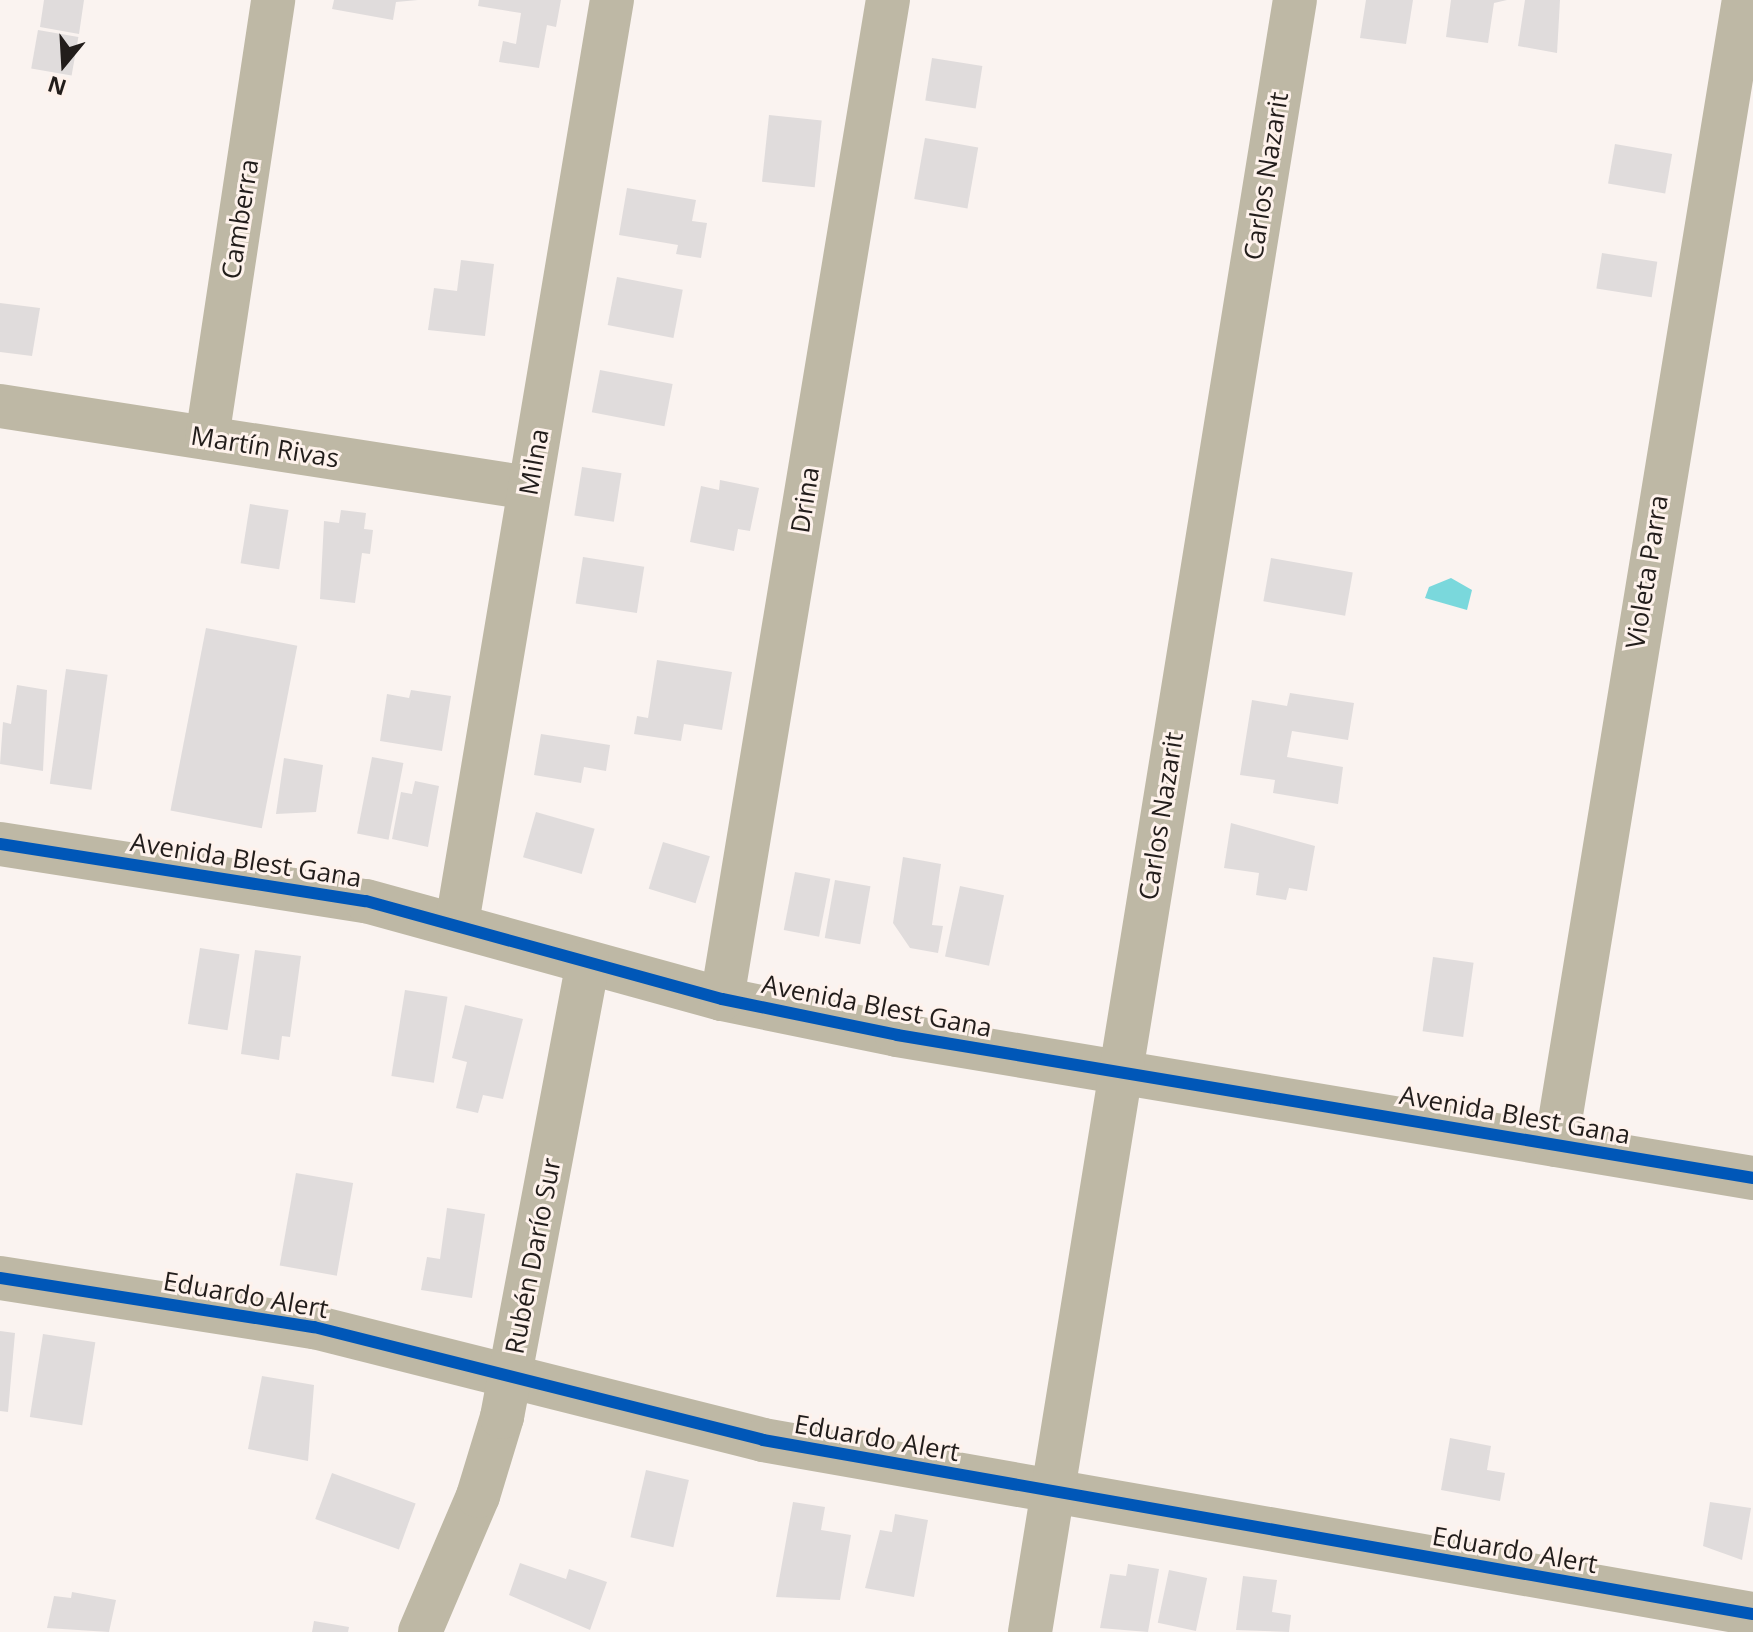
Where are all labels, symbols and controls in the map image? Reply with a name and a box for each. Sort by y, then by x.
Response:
north arrow [24,24,104,104]
text: N [43,70,70,104]
street label: Carlos Nazarit [1237,90,1295,262]
street label: Camberra [215,157,265,281]
street label: Martín Rivas [189,420,341,474]
street label: Milna [513,426,555,498]
street label: Drina [784,465,826,535]
street label: Violeta Parra [1619,493,1675,651]
street label: Carlos Nazarit [1132,730,1190,902]
street label: Avenida Blest Gana [128,826,364,894]
street label: Avenida Blest Gana [759,968,995,1044]
street label: Avenida Blest Gana [1397,1079,1633,1151]
street label: Rubén Darío Sur [499,1155,567,1357]
street label: Eduardo Alert [161,1265,331,1325]
street label: Eduardo Alert [792,1408,962,1468]
street label: Eduardo Alert [1430,1520,1600,1580]

